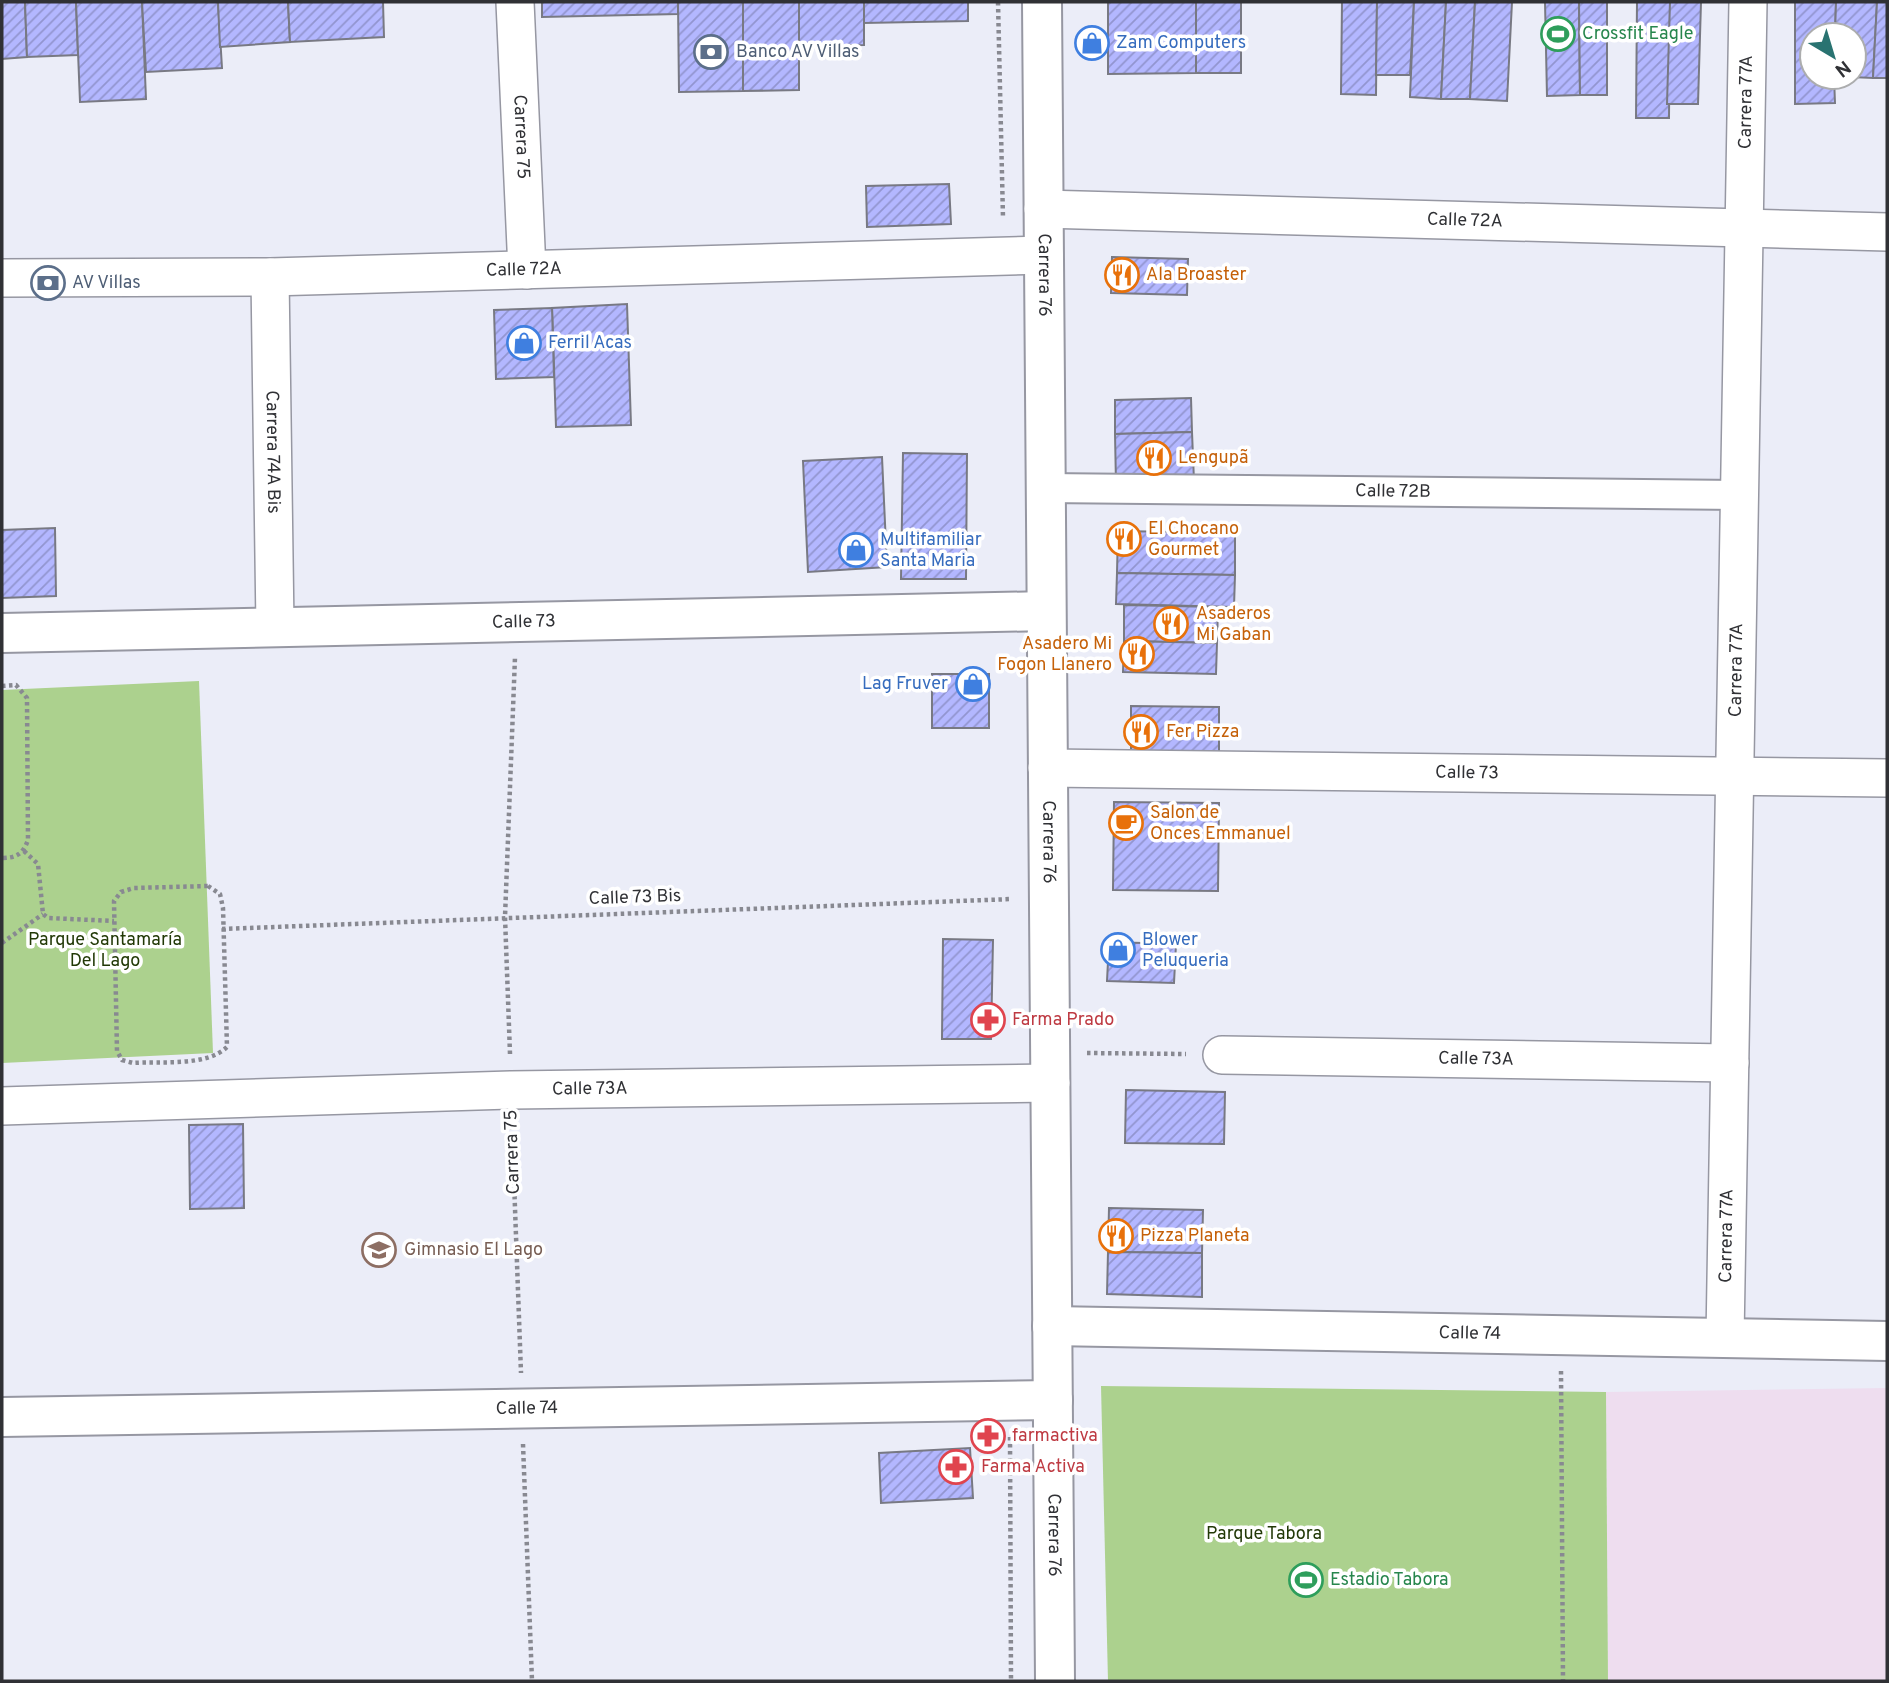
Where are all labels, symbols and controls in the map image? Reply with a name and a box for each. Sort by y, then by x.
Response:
sports icon: Crossfit Eagle [1539,15,1577,53]
north arrow [1798,21,1868,91]
place label: Crossfit Eagle [1582,23,1693,46]
shop icon: Zam Computers [1073,24,1111,62]
place label: Zam Computers [1116,32,1246,55]
bank icon: Banco AV Villas [692,33,730,71]
place label: Banco AV Villas [736,41,860,64]
text: N [1829,54,1855,81]
street label: Carrera 77A [1734,55,1759,149]
street label: Carrera 75 [508,94,534,180]
street label: Calle 72A [1426,208,1503,233]
street label: Carrera 76 [1032,233,1056,317]
restaurant icon: Ala Broaster [1103,256,1141,294]
street label: Calle 72A [485,257,562,282]
bank icon: AV Villas [29,264,67,302]
place label: Ala Broaster [1146,264,1247,287]
place label: AV Villas [72,272,141,295]
shop icon: Ferril Acas [505,324,543,362]
place label: Ferril Acas [548,332,632,355]
street label: Carrera 74A Bis [260,390,285,514]
restaurant icon: Lengupã [1135,439,1173,477]
place label: Lengupã [1178,447,1248,470]
street label: Calle 72B [1355,480,1431,503]
place label: El Chocano Gourmet [1148,518,1239,562]
restaurant icon: El Chocano Gourmet [1105,520,1143,558]
place label: Multifamiliar Santa Maria [880,529,982,573]
shop icon: Multifamiliar Santa Maria [837,531,875,569]
place label: Asaderos Mi Gaban [1196,603,1271,647]
restaurant icon: Asaderos Mi Gaban [1152,605,1190,643]
street label: Calle 73 [492,610,556,634]
street label: Carrera 77A [1724,623,1749,717]
place label: Asadero Mi Fogon Llanero [997,633,1112,677]
restaurant icon: Asadero Mi Fogon Llanero [1118,635,1156,673]
shop icon: Lag Fruver [954,665,992,703]
place label: Lag Fruver [862,673,948,696]
restaurant icon: Fer Pizza [1122,713,1160,751]
place label: Fer Pizza [1166,721,1239,744]
street label: Calle 73 [1435,761,1499,785]
street label: Carrera 76 [1037,800,1060,884]
place label: Salon de Onces Emmanuel [1150,802,1291,846]
cafe icon: Salon de Onces Emmanuel [1107,804,1145,842]
street label: Calle 73 Bis [588,885,682,911]
park label: Parque Santamaría Del Lago [28,929,182,973]
place label: Blower Peluqueria [1142,929,1229,973]
shop icon: Blower Peluqueria [1099,931,1137,969]
pharmacy icon: Farma Prado [969,1001,1007,1039]
place label: Farma Prado [1012,1009,1114,1032]
street label: Calle 73A [1438,1047,1514,1071]
street label: Calle 73A [552,1077,628,1101]
street label: Carrera 75 [500,1109,526,1195]
street label: Carrera 77A [1714,1189,1739,1283]
restaurant icon: Pizza Planeta [1097,1217,1135,1255]
place label: Pizza Planeta [1140,1225,1250,1248]
school or university icon: Gimnasio El Lago [360,1231,398,1269]
place label: Gimnasio El Lago [404,1239,543,1262]
street label: Calle 74 [1438,1321,1501,1346]
street label: Calle 74 [495,1397,558,1421]
pharmacy icon: farmactiva [969,1417,1007,1455]
place label: farmactiva [1012,1425,1098,1448]
pharmacy icon: Farma Activa [937,1448,975,1486]
place label: Farma Activa [981,1456,1085,1479]
street label: Carrera 76 [1042,1493,1066,1577]
park label: Parque Tabora [1206,1523,1322,1546]
sports icon: Estadio Tabora [1287,1561,1325,1599]
place label: Estadio Tabora [1330,1569,1449,1592]

